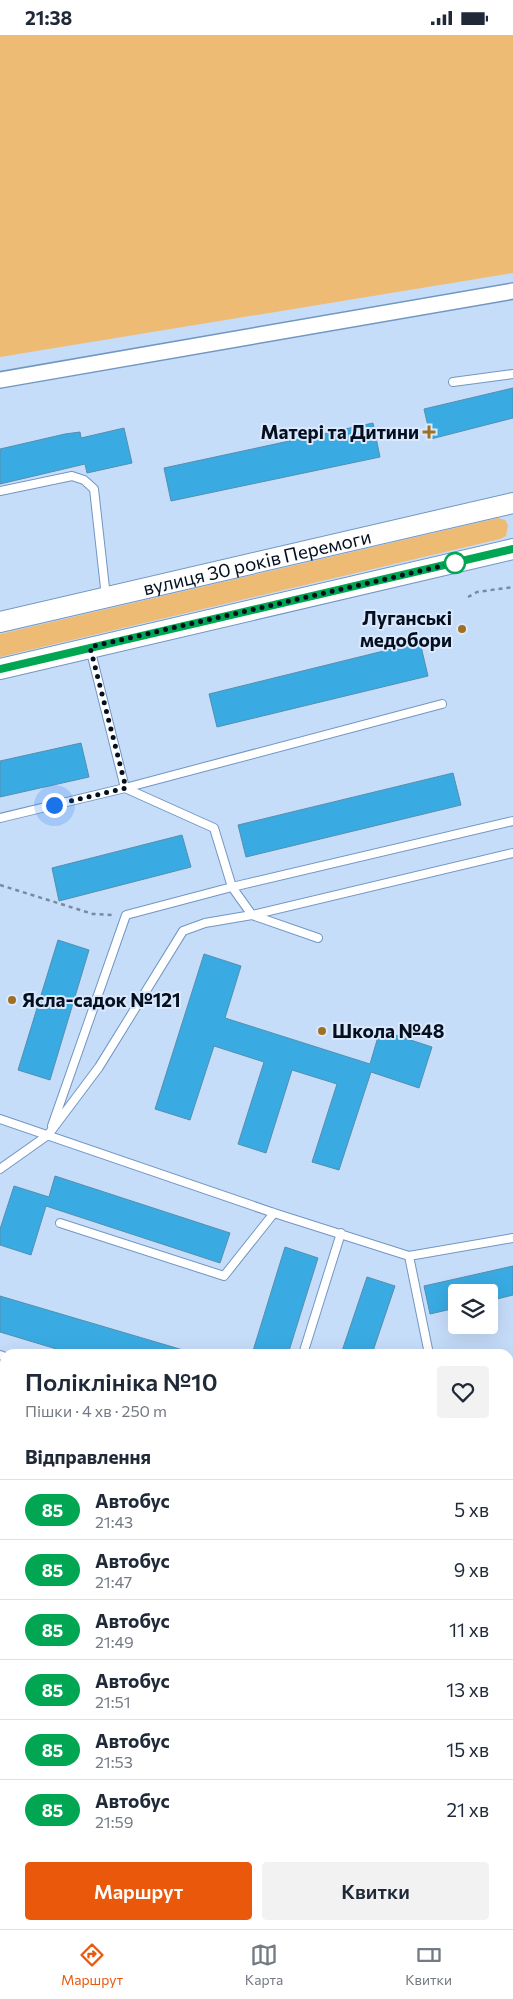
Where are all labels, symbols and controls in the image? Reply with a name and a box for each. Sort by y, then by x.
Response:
text: 21:38 [25,6,72,29]
place label: Матері та Дитини [260,420,419,443]
marker: Матері та Дитини [423,426,435,438]
street label: вулиця 30 років Перемоги [141,524,373,599]
unlabelled marker [444,552,466,574]
place label: Луганські медобори [360,606,452,651]
marker: Луганські медобори [456,623,468,635]
your location [42,793,67,818]
place label: Ясла-садок №121 [22,988,181,1011]
marker: Ясла-садок №121 [6,994,18,1006]
place label: Школа №48 [332,1019,444,1042]
marker: Школа №48 [316,1025,328,1037]
map controls [448,1284,498,1334]
button: layers [448,1284,498,1334]
button: heart [437,1366,489,1418]
text: Поліклініка №10 [25,1367,218,1396]
text: Пішки · 4 хв · 250 m [25,1401,167,1420]
text: Відправлення [25,1445,151,1468]
text: Автобус [95,1489,170,1512]
text: 5 хв [454,1498,489,1521]
text: 85 [42,1499,63,1521]
text: 21:43 [95,1512,133,1531]
text: Автобус [95,1549,170,1572]
text: 9 хв [454,1558,489,1581]
text: 85 [42,1559,63,1581]
text: 21:47 [95,1572,132,1591]
text: Автобус [95,1609,170,1632]
text: 11 хв [449,1618,489,1641]
text: 85 [42,1619,63,1641]
text: 21:49 [95,1632,134,1651]
text: Автобус [95,1669,170,1692]
text: 13 хв [446,1678,489,1701]
text: 85 [42,1679,63,1701]
text: 21:51 [95,1692,131,1711]
text: Автобус [95,1729,170,1752]
text: 15 хв [446,1738,489,1761]
text: 85 [42,1739,63,1761]
text: 21:53 [95,1752,133,1771]
text: Автобус [95,1789,170,1812]
text: 21 хв [447,1798,489,1821]
text: 85 [42,1799,63,1821]
text: 21:59 [95,1812,133,1831]
button: Маршрут [25,1862,252,1920]
button: Квитки [262,1862,489,1920]
tab: Маршрут [61,1941,123,1988]
tab: Карта [245,1941,283,1988]
tab: Квитки [405,1941,452,1988]

